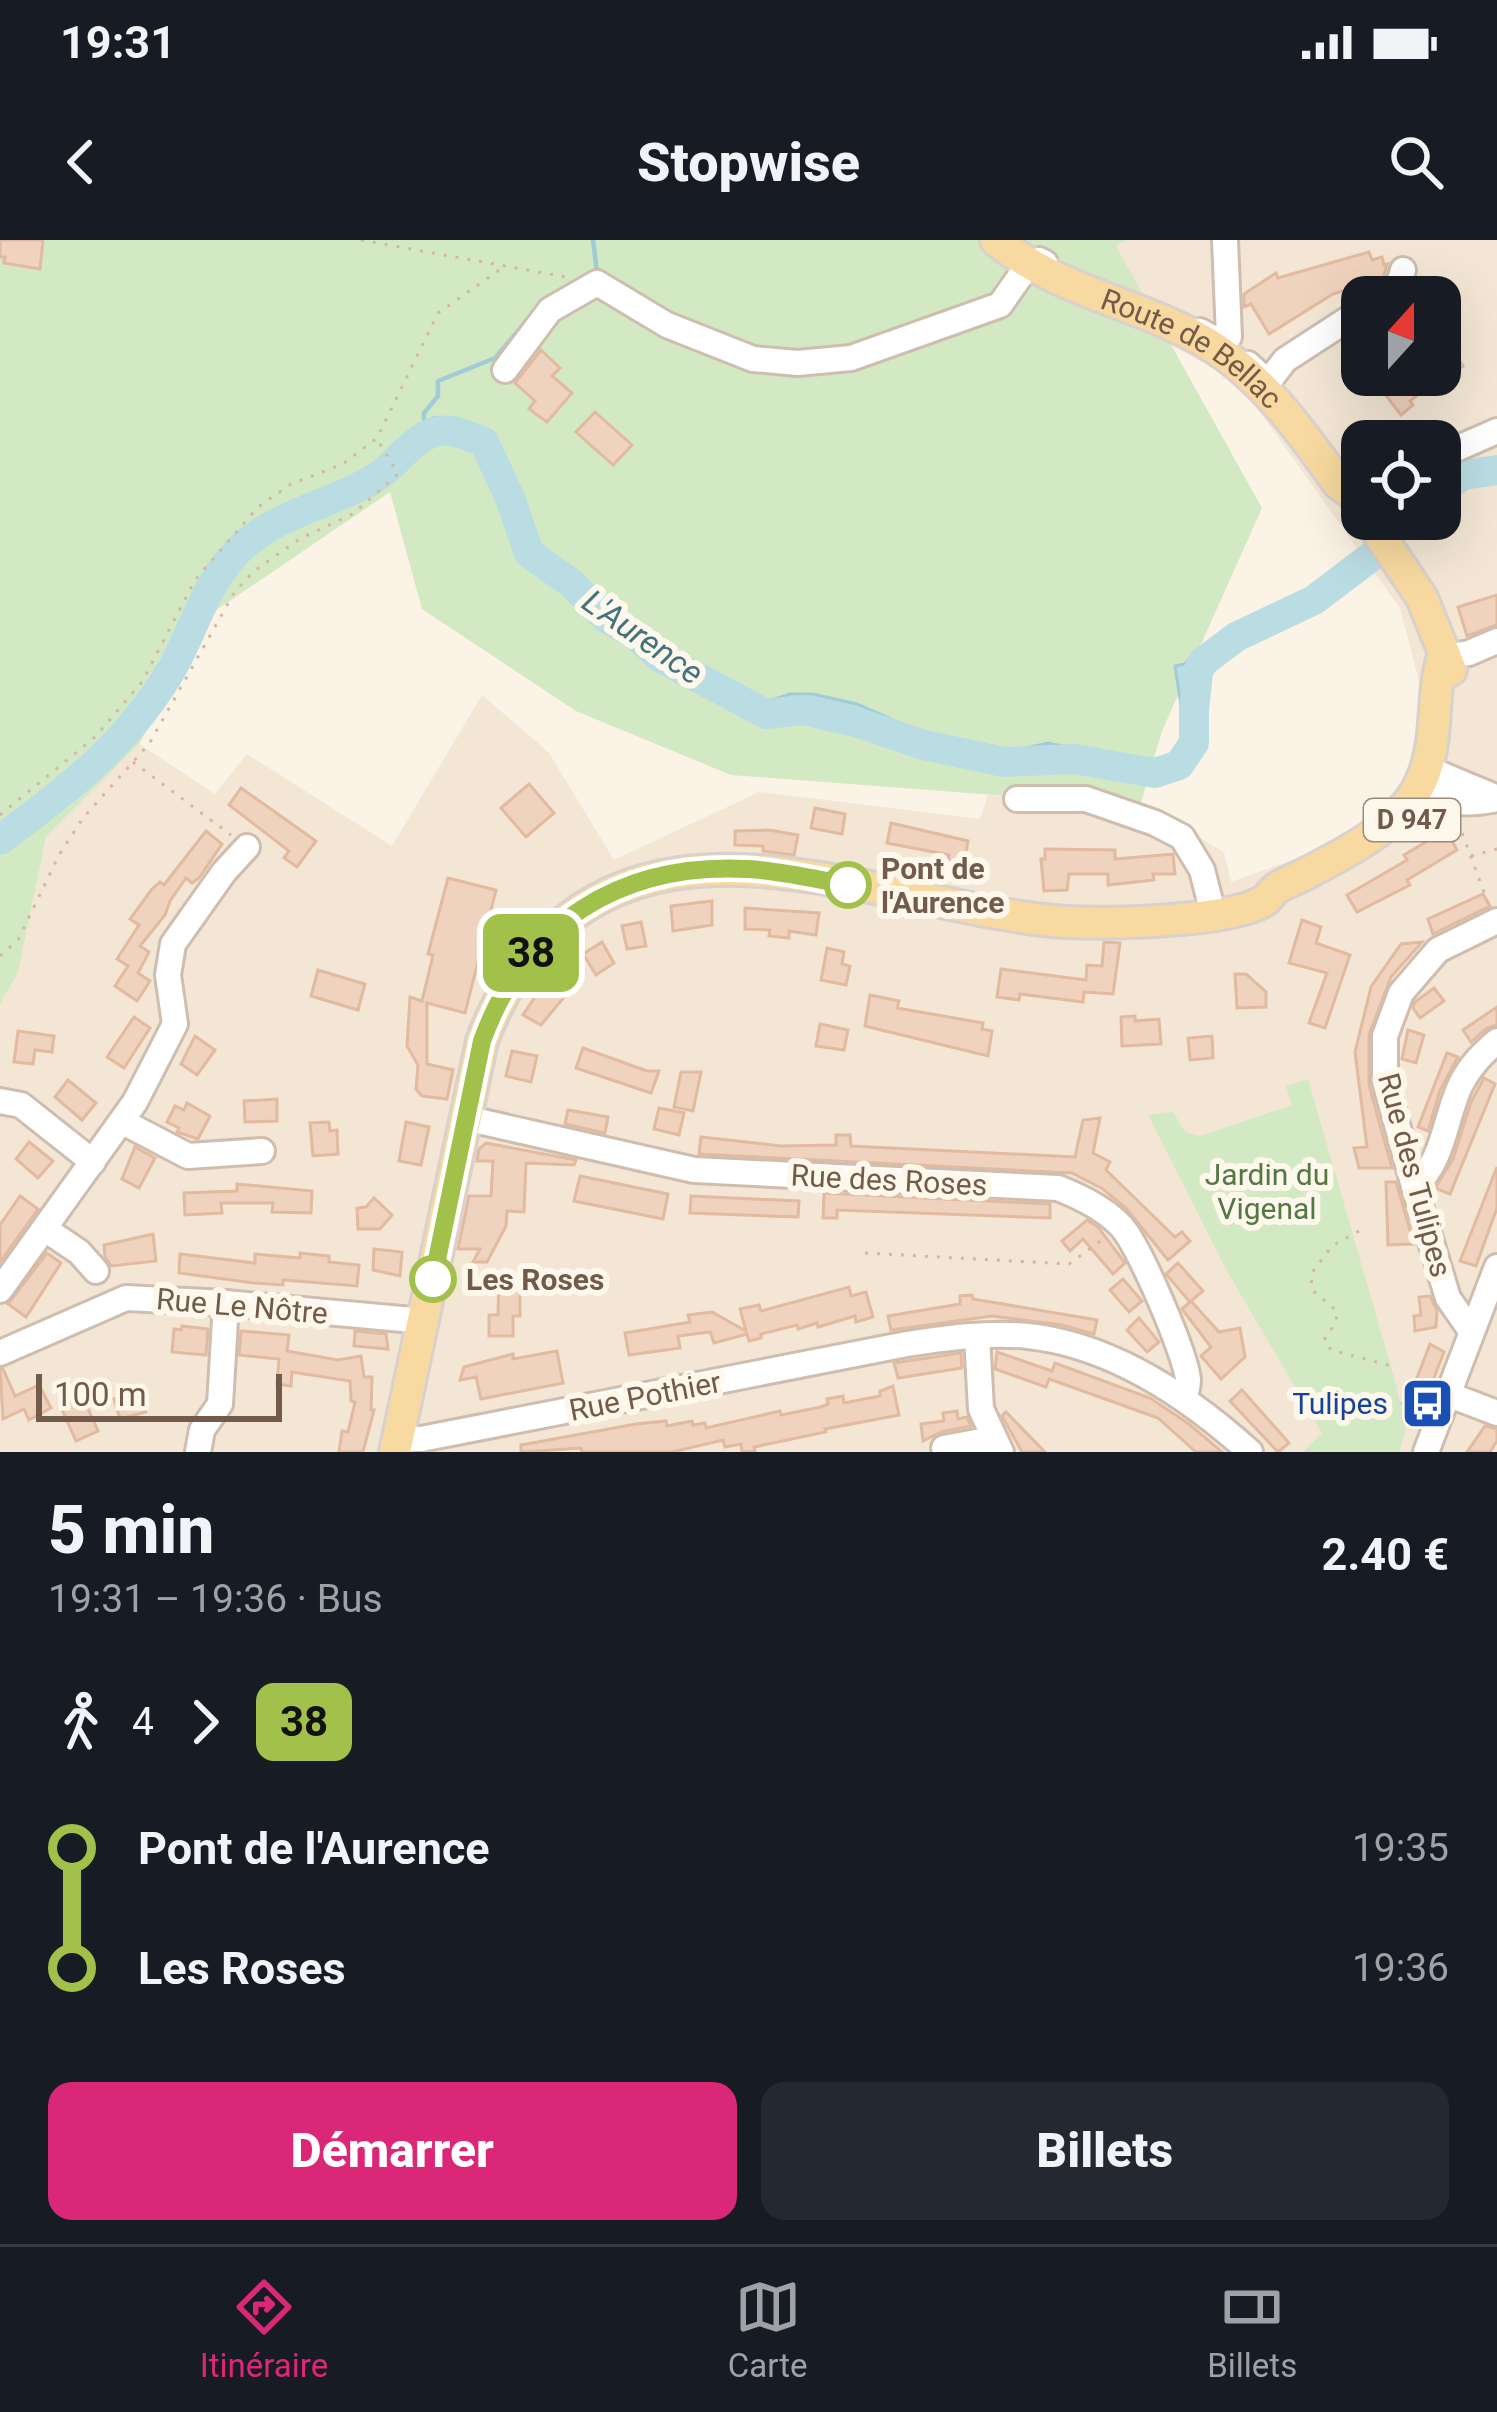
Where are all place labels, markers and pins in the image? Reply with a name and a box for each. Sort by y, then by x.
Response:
place label: Pont de l'Aurence [881,851,1004,920]
marker: Pont de l'Aurence [826,863,870,907]
marker: Les Roses [411,1257,455,1301]
place label: Les Roses [466,1262,604,1297]
bus stop icon: Tulipes [1399,1375,1455,1431]
place label: Tulipes [1292,1386,1388,1421]

